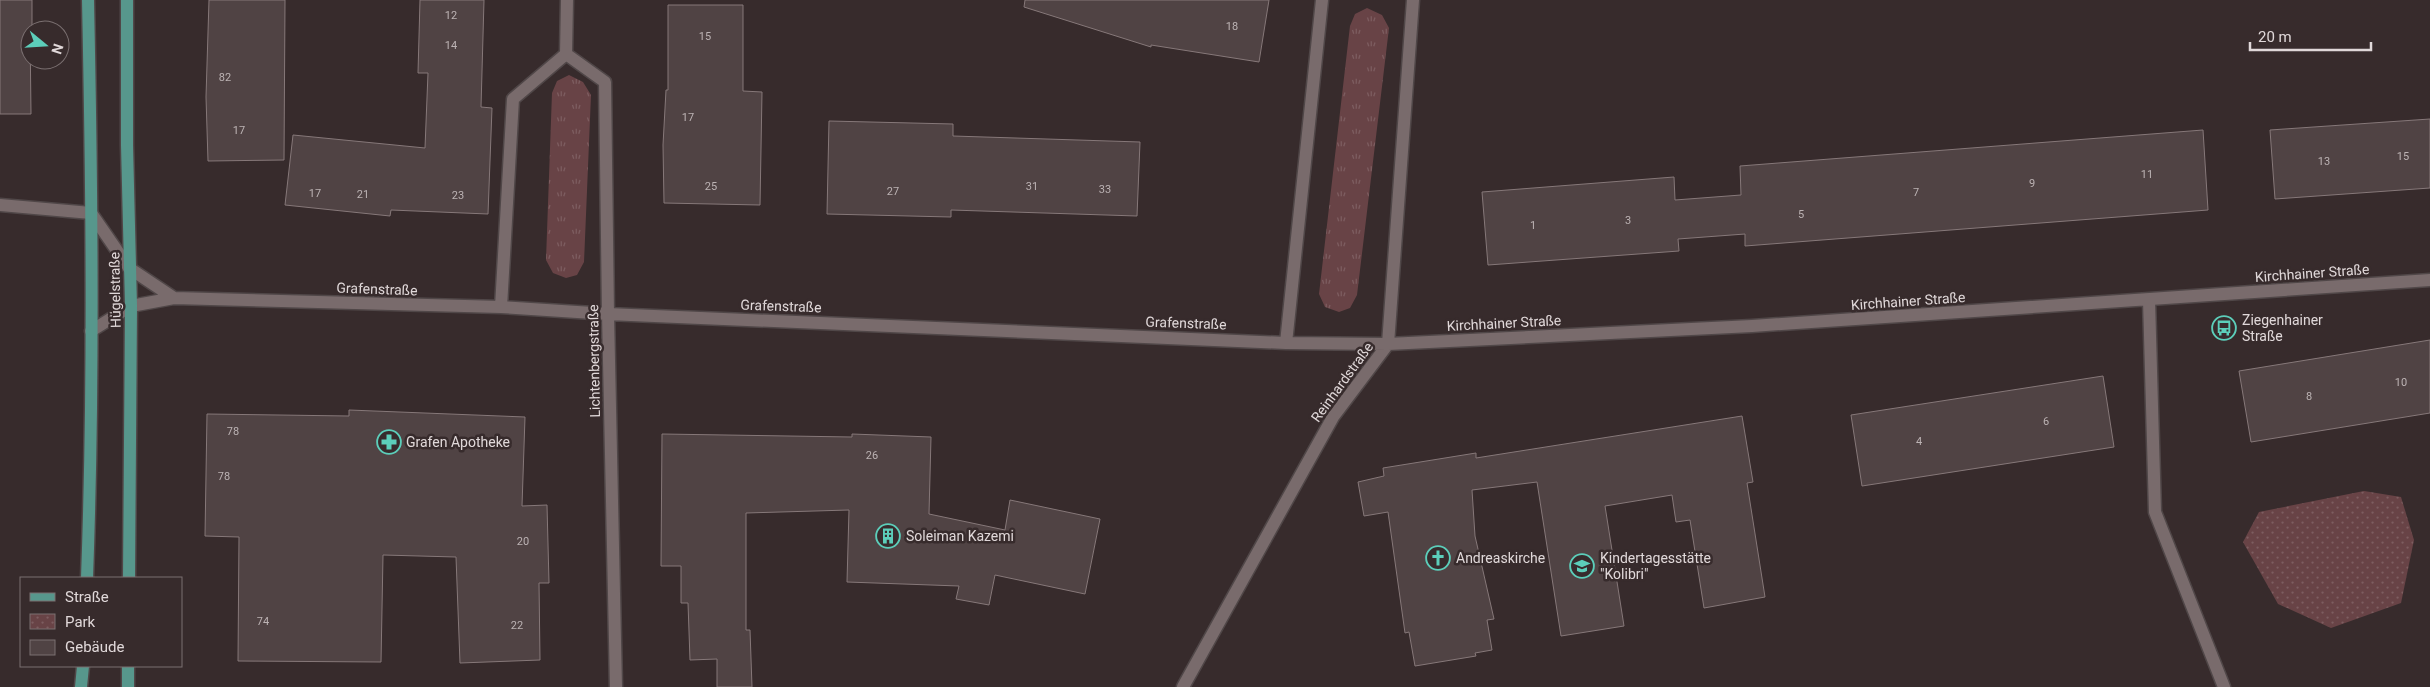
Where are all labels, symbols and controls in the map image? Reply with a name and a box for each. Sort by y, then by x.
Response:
house number: 12 [445,9,457,22]
north arrow [20,20,70,70]
house number: 18 [1226,20,1238,33]
scale bar [2250,20,2371,52]
text: 20 m [2258,28,2292,46]
house number: 15 [699,30,711,43]
house number: 14 [445,39,457,52]
text: N [48,42,67,56]
house number: 82 [219,71,231,84]
house number: 17 [682,111,694,124]
house number: 17 [233,124,245,137]
house number: 15 [2397,150,2409,163]
house number: 13 [2318,155,2330,168]
house number: 11 [2141,168,2153,181]
house number: 9 [2029,177,2035,190]
house number: 25 [705,180,717,193]
house number: 31 [1026,180,1038,193]
house number: 33 [1099,183,1111,196]
house number: 27 [887,185,899,198]
house number: 7 [1913,186,1919,199]
house number: 17 [309,187,321,200]
house number: 21 [357,188,369,201]
house number: 23 [452,189,464,202]
house number: 5 [1798,208,1804,221]
house number: 3 [1625,214,1631,227]
house number: 1 [1530,219,1536,232]
street label: Hügelstraße [106,252,124,328]
street label: Kirchhainer Straße [2254,261,2370,285]
street label: Grafenstraße [336,280,418,298]
street label: Kirchhainer Straße [1850,289,1966,313]
street label: Grafenstraße [740,297,822,315]
street label: Lichtenbergstraße [585,304,603,418]
street label: Kirchhainer Straße [1446,312,1562,334]
place label: Ziegenhainer Straße [2242,312,2323,344]
street label: Grafenstraße [1145,314,1227,332]
bus stop icon: Ziegenhainer Straße [2211,315,2237,341]
street label: Reinhardstraße [1308,339,1376,425]
house number: 10 [2395,376,2407,389]
house number: 8 [2306,390,2312,403]
house number: 6 [2043,415,2049,428]
house number: 78 [227,425,239,438]
pharmacy icon: Grafen Apotheke [376,429,402,455]
place label: Grafen Apotheke [406,434,510,450]
house number: 4 [1916,435,1922,448]
house number: 26 [866,449,878,462]
house number: 78 [218,470,230,483]
building icon: Soleiman Kazemi [875,523,901,549]
place label: Soleiman Kazemi [906,528,1014,544]
house number: 20 [517,535,529,548]
church icon: Andreaskirche [1425,545,1451,571]
place label: Andreaskirche [1456,550,1545,566]
place label: Kindertagesstätte "Kolibri" [1600,550,1711,582]
school or university icon: Kindertagesstätte "Kolibri" [1569,553,1595,579]
legend [20,577,182,667]
text: Straße [65,588,109,606]
text: Park [65,613,96,631]
house number: 74 [257,615,269,628]
house number: 22 [511,619,523,632]
text: Gebäude [65,638,124,656]

